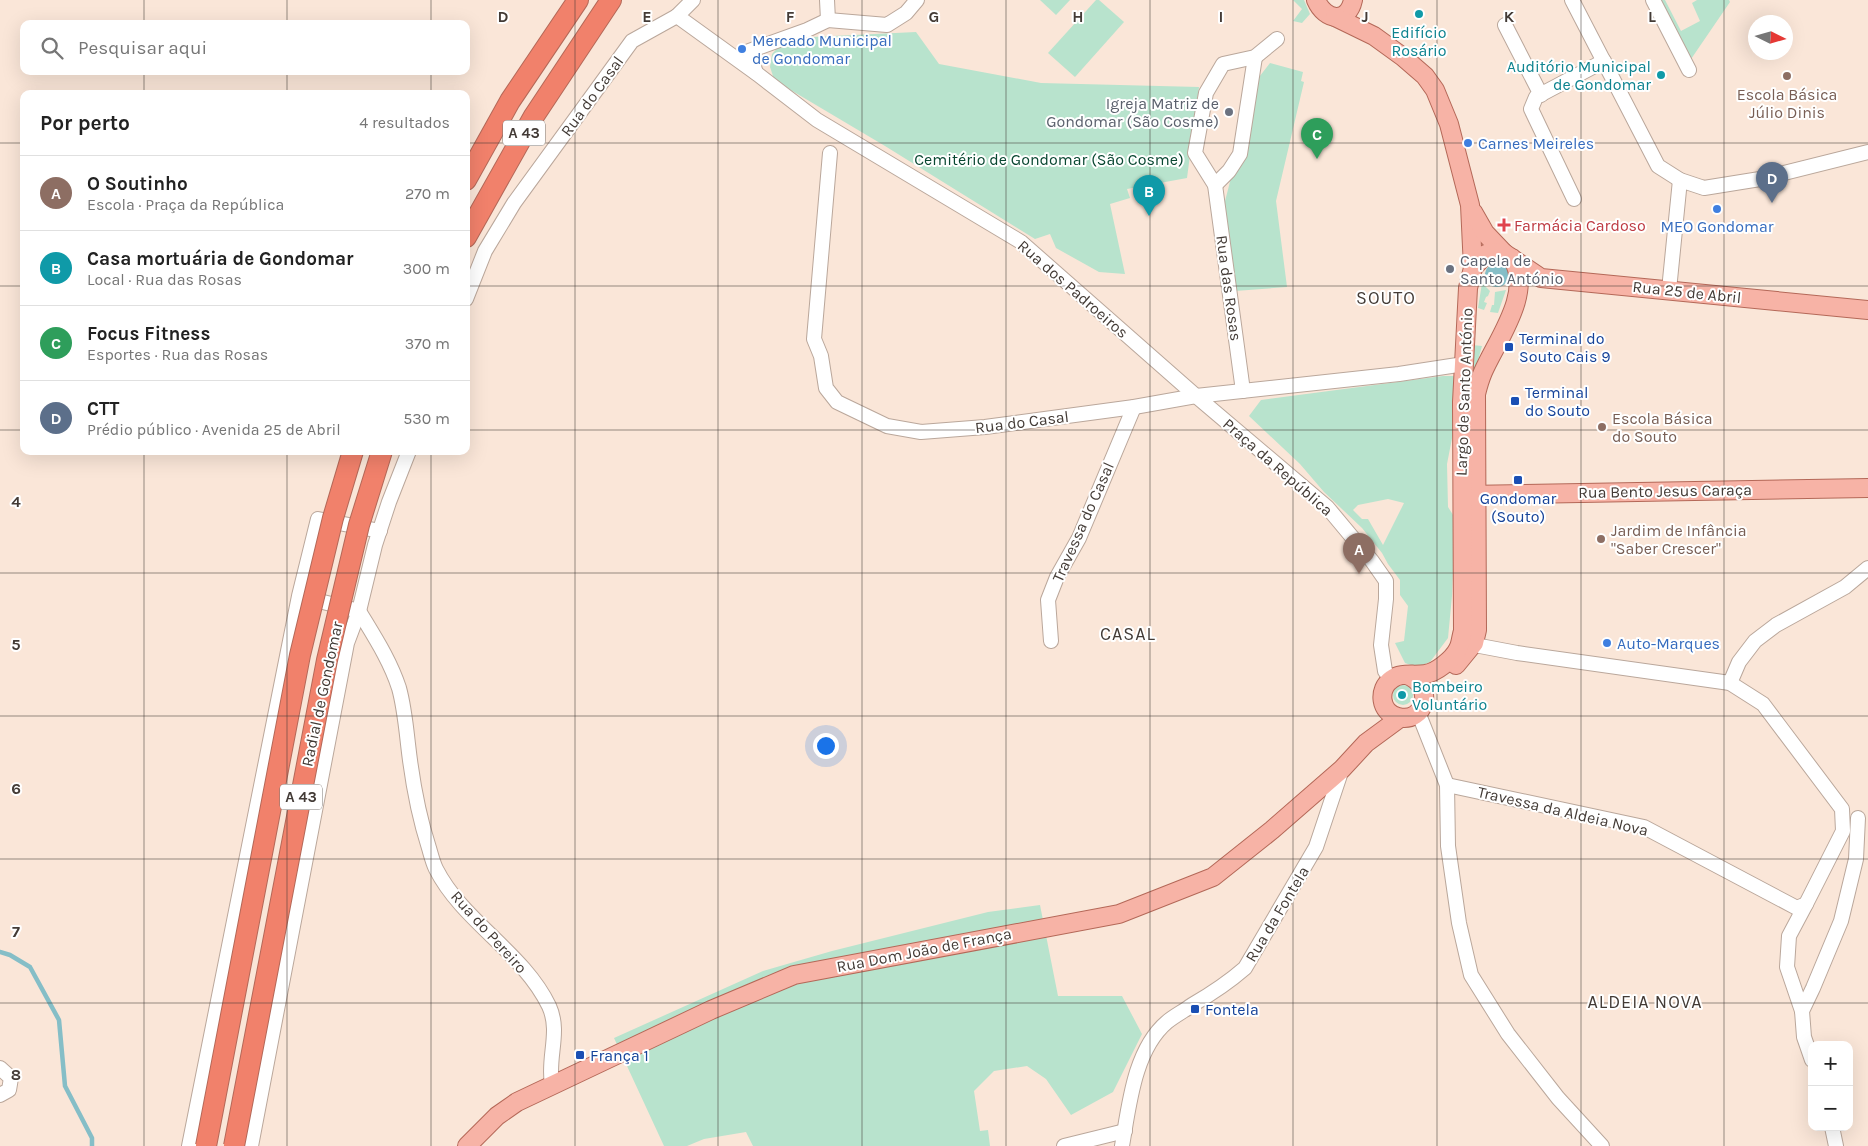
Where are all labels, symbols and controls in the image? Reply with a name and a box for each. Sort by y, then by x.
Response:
text: D [498,7,509,26]
text: E [642,7,652,26]
text: F [786,7,795,26]
text: G [929,7,939,26]
text: H [1072,7,1084,26]
text: I [1219,7,1223,26]
text: J [1361,7,1369,26]
text: K [1504,7,1515,26]
text: L [1648,7,1656,26]
marker: Edifício Rosário [1413,8,1425,20]
north arrow [1748,15,1793,60]
search box [20,20,470,75]
place label: Edifício Rosário [1391,23,1447,60]
place label: Mercado Municipal de Gondomar [752,31,892,68]
icon: search [38,34,66,62]
text: Pesquisar aqui [78,37,207,59]
marker: Mercado Municipal de Gondomar [736,43,748,55]
street label: Rua do Casal [557,52,627,140]
place label: Auditório Municipal de Gondomar [1507,57,1651,94]
marker: Auditório Municipal de Gondomar [1655,69,1667,81]
marker: Escola Básica Júlio Dinis [1781,70,1793,82]
place label: Escola Básica Júlio Dinis [1737,85,1837,122]
place label: Igreja Matriz de Gondomar (São Cosme) [1046,94,1219,131]
marker: Igreja Matriz de Gondomar (São Cosme) [1223,106,1235,118]
text: Por perto [40,111,130,135]
text: 4 resultados [359,113,450,132]
pin: C [1301,118,1333,159]
road number: A 43 [503,120,545,146]
place label: Carnes Meireles [1478,134,1594,153]
marker: Carnes Meireles [1462,137,1474,149]
park label: Cemitério de Gondomar (São Cosme) [914,150,1184,169]
pin: D [1756,162,1788,203]
text: O Soutinho [87,173,188,195]
pin: B [1133,175,1165,216]
text: A [51,184,61,203]
text: 270 m [405,184,450,203]
text: Escola · Praça da República [87,195,284,214]
marker: MEO Gondomar [1711,203,1723,215]
place label: Farmácia Cardoso [1514,216,1646,235]
place label: MEO Gondomar [1660,217,1774,236]
marker: Farmácia Cardoso [1498,219,1510,231]
street label: Rua das Rosas [1212,234,1246,342]
street label: Rua dos Padroeiros [1014,236,1132,342]
text: Casa mortuária de Gondomar [87,248,354,270]
place label: Capela de Santo António [1460,251,1563,288]
text: B [51,259,61,278]
text: 300 m [403,259,450,278]
marker: Capela de Santo António [1444,263,1456,275]
text: Local · Rua das Rosas [87,270,242,289]
street label: Rua 25 de Abril [1632,277,1742,307]
district label: SOUTO [1356,287,1416,309]
street label: Largo de Santo António [1452,308,1476,476]
text: Focus Fitness [87,323,210,345]
place label: Terminal do Souto Cais 9 [1519,329,1611,366]
text: C [51,334,61,353]
text: 370 m [405,334,450,353]
marker: Terminal do Souto Cais 9 [1503,341,1515,353]
text: Esportes · Rua das Rosas [87,345,268,364]
place label: Terminal do Souto [1525,383,1590,420]
marker: Terminal do Souto [1509,395,1521,407]
text: CTT [87,398,119,420]
street label: Rua do Casal [974,407,1070,437]
text: D [51,409,61,428]
text: 530 m [403,409,450,428]
place label: Escola Básica do Souto [1612,409,1712,446]
street label: Praça da República [1219,414,1337,520]
text: Prédio público · Avenida 25 de Abril [87,420,341,439]
marker: Escola Básica do Souto [1596,421,1608,433]
street label: Travessa do Casal [1048,459,1118,585]
marker: Gondomar (Souto) [1512,474,1524,486]
street label: Rua Bento Jesus Caraça [1578,480,1752,502]
place label: Gondomar (Souto) [1480,489,1556,526]
text: 4 [11,492,21,511]
place label: Jardim de Infância "Saber Crescer" [1611,521,1746,558]
pin: A [1343,533,1375,574]
marker: Jardim de Infância "Saber Crescer" [1595,533,1607,545]
street label: Radial de Gondomar [297,619,347,768]
district label: CASAL [1100,623,1156,645]
place label: Auto-Marques [1617,634,1720,653]
text: 5 [11,635,21,654]
marker: Auto-Marques [1601,637,1613,649]
place label: Bombeiro Voluntário [1412,677,1487,714]
marker: Bombeiro Voluntário [1396,689,1408,701]
your location [813,733,839,759]
text: 6 [11,779,21,798]
street label: Travessa da Aldeia Nova [1476,782,1650,840]
road number: A 43 [280,784,322,810]
street label: Rua da Fontela [1241,863,1313,965]
street label: Rua do Pereiro [447,887,531,977]
text: 7 [12,922,20,941]
street label: Rua Dom João de França [835,924,1013,976]
district label: ALDEIA NOVA [1587,991,1703,1013]
place label: Fontela [1205,1000,1259,1019]
marker: Fontela [1189,1003,1201,1015]
map controls [1808,1041,1853,1131]
button: + [1808,1041,1853,1086]
place label: França 1 [590,1046,649,1065]
marker: França 1 [574,1049,586,1061]
text: 8 [11,1065,21,1084]
button: − [1808,1086,1853,1131]

